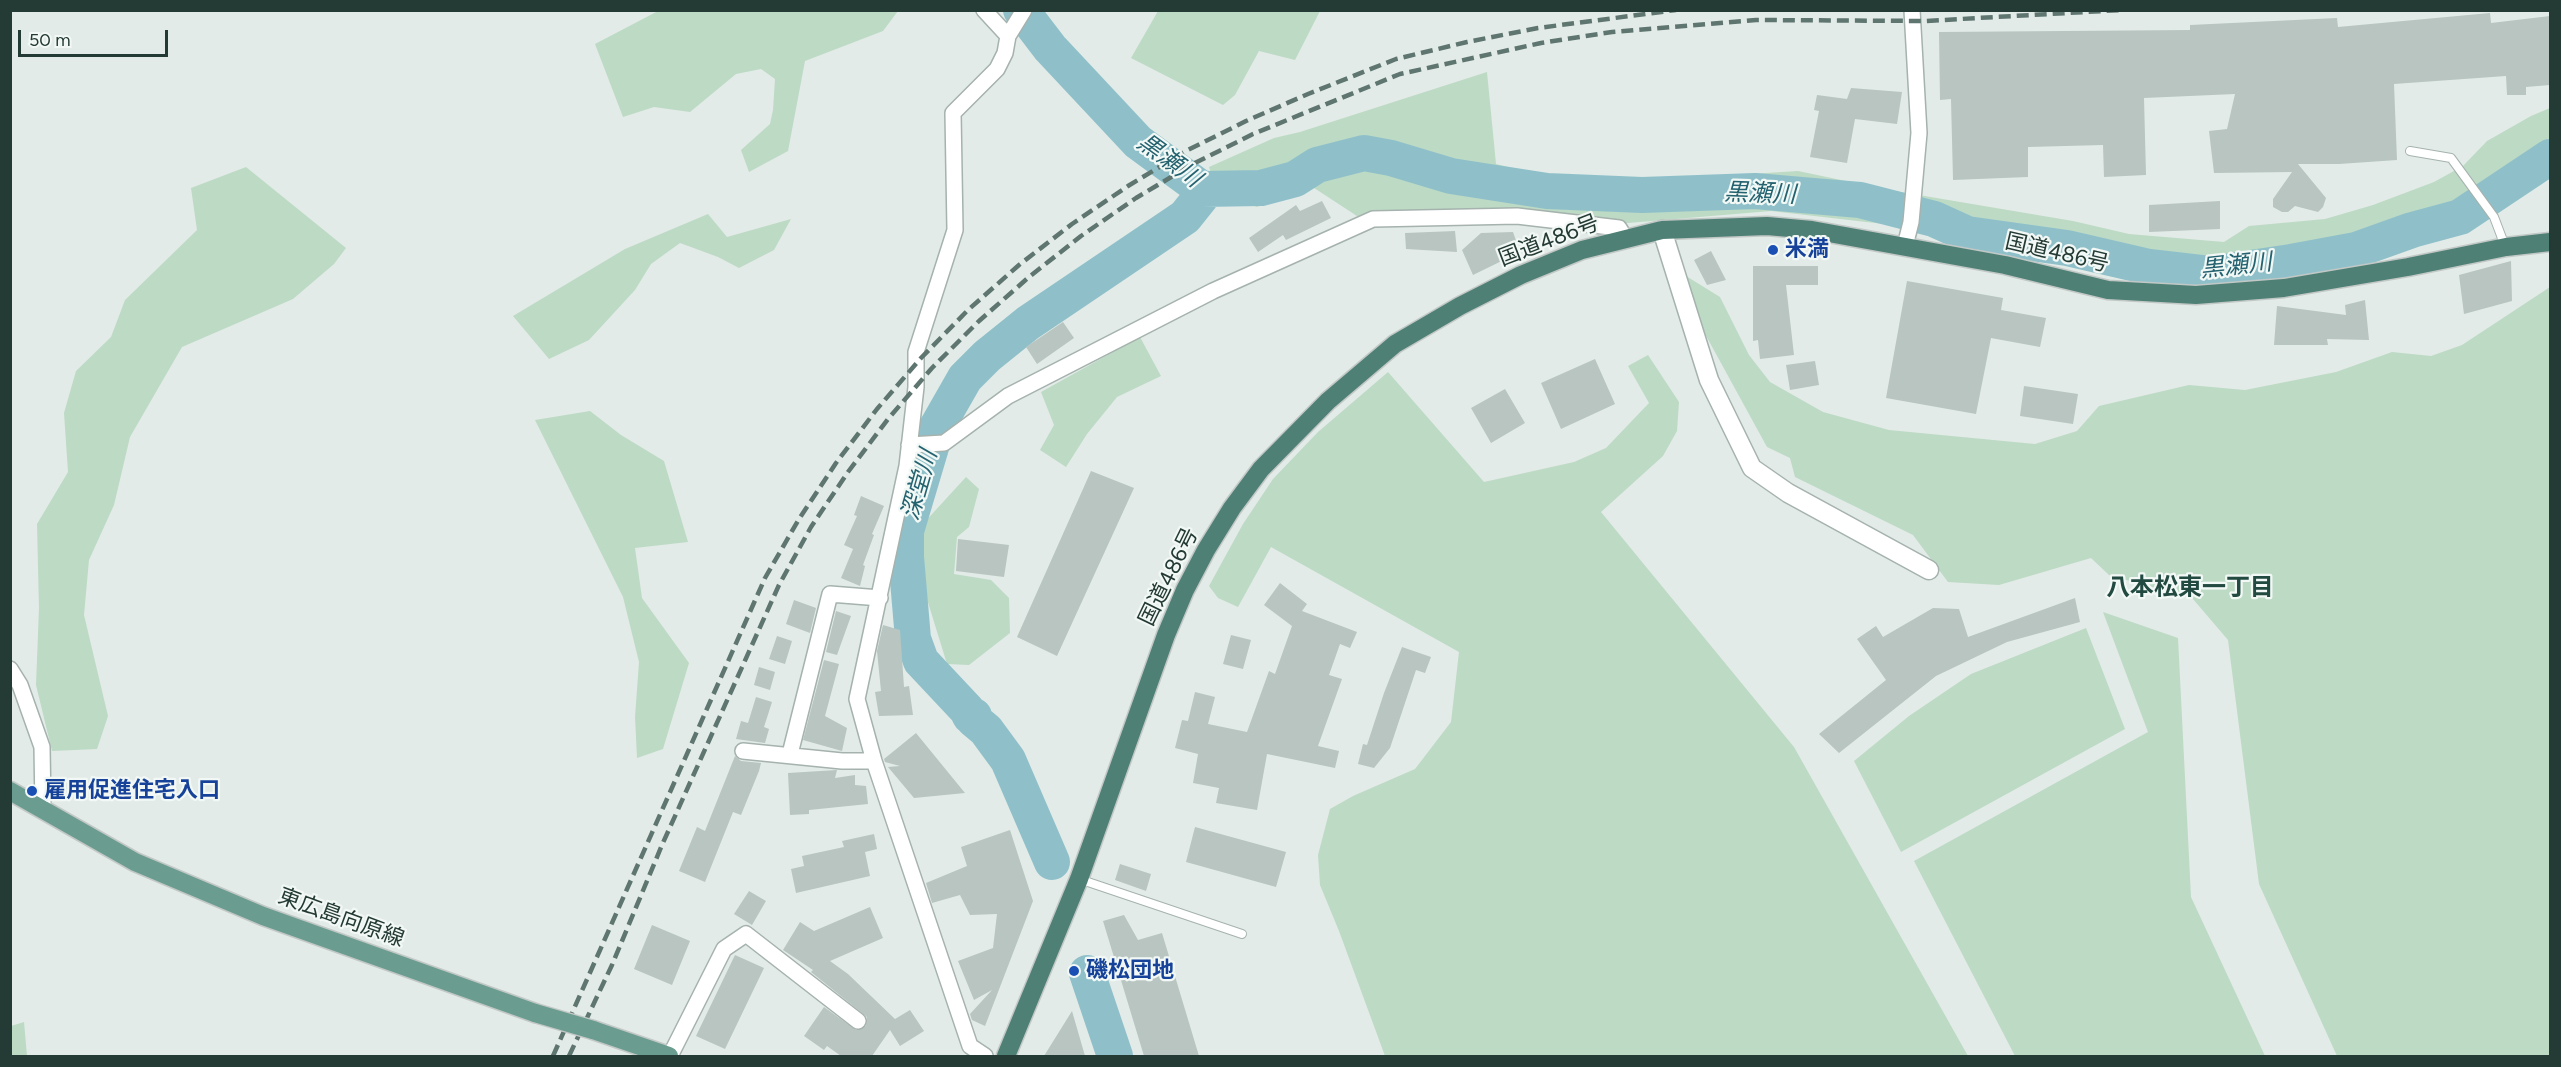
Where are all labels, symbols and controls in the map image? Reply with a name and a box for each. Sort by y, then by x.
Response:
scale bar [21,18,171,56]
text: 50 m [29,29,71,51]
water label: 黒瀬川 [1131,128,1207,194]
water label: 黒瀬川 [1724,178,1796,210]
street label: 国道486号 [1495,210,1603,272]
street label: 国道486号 [2003,228,2111,278]
place label: 米満 [1785,237,1829,263]
marker: 米満 [1766,243,1780,257]
water label: 黒瀬川 [2199,248,2273,284]
water label: 深堂川 [896,446,944,524]
street label: 国道486号 [1134,524,1204,630]
district label: 八本松東一丁目 [2106,574,2274,602]
place label: 雇用促進住宅入口 [44,778,220,804]
marker: 雇用促進住宅入口 [25,784,39,798]
street label: 東広島向原線 [274,883,408,953]
place label: 磯松団地 [1086,958,1174,984]
marker: 磯松団地 [1067,964,1081,978]

